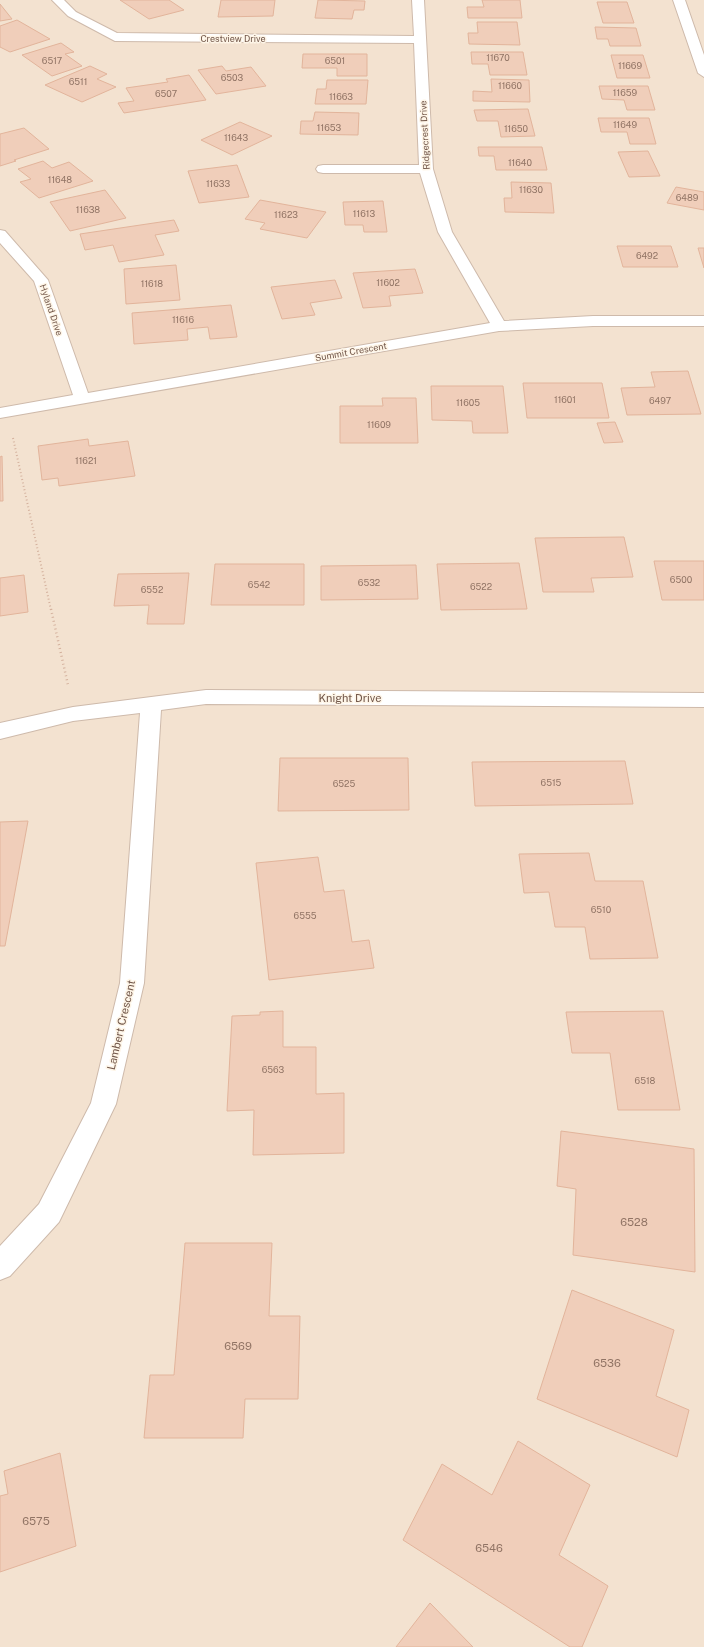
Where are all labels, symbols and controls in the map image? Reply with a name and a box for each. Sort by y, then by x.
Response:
street label: Crestview Drive [200,33,266,44]
house number: 11670 [486,52,510,63]
house number: 6517 [42,55,62,66]
house number: 6501 [325,55,345,66]
house number: 11669 [618,60,642,71]
house number: 6503 [221,72,244,83]
house number: 6511 [69,76,87,87]
house number: 11660 [498,80,522,91]
house number: 11659 [613,87,638,98]
house number: 6507 [155,88,177,99]
house number: 11663 [329,91,353,102]
street label: Ridgecrest Drive [417,100,432,170]
house number: 11649 [613,119,637,130]
house number: 11653 [317,122,342,133]
house number: 11650 [504,123,529,134]
house number: 11643 [224,132,248,143]
house number: 11640 [508,157,533,168]
house number: 11648 [48,174,72,185]
house number: 11633 [206,178,230,189]
house number: 11630 [519,184,543,195]
house number: 6489 [676,192,699,203]
house number: 11638 [76,204,100,215]
house number: 11613 [353,208,375,219]
house number: 11623 [274,209,298,220]
house number: 6492 [636,250,658,261]
house number: 11602 [376,277,400,288]
house number: 11618 [141,278,163,289]
street label: Hyland Drive [38,283,65,337]
house number: 11616 [172,314,194,325]
street label: Summit Crescent [314,340,388,363]
house number: 11601 [554,394,576,405]
house number: 6497 [649,395,671,406]
house number: 11605 [456,397,480,408]
house number: 11609 [367,419,391,430]
house number: 11621 [75,455,97,466]
house number: 6500 [670,574,693,585]
house number: 6532 [358,577,380,588]
house number: 6542 [248,579,270,590]
house number: 6522 [470,581,492,592]
house number: 6552 [141,584,163,595]
street label: Knight Drive [319,692,381,704]
house number: 6515 [541,777,562,788]
house number: 6525 [333,778,355,789]
house number: 6510 [591,904,612,915]
house number: 6555 [294,910,317,921]
street label: Lambert Crescent [105,979,137,1071]
house number: 6563 [262,1064,285,1075]
house number: 6518 [635,1075,656,1086]
house number: 6528 [620,1216,648,1228]
house number: 6569 [224,1340,252,1352]
house number: 6536 [593,1357,621,1369]
house number: 6575 [22,1515,50,1527]
house number: 6546 [475,1542,503,1554]

